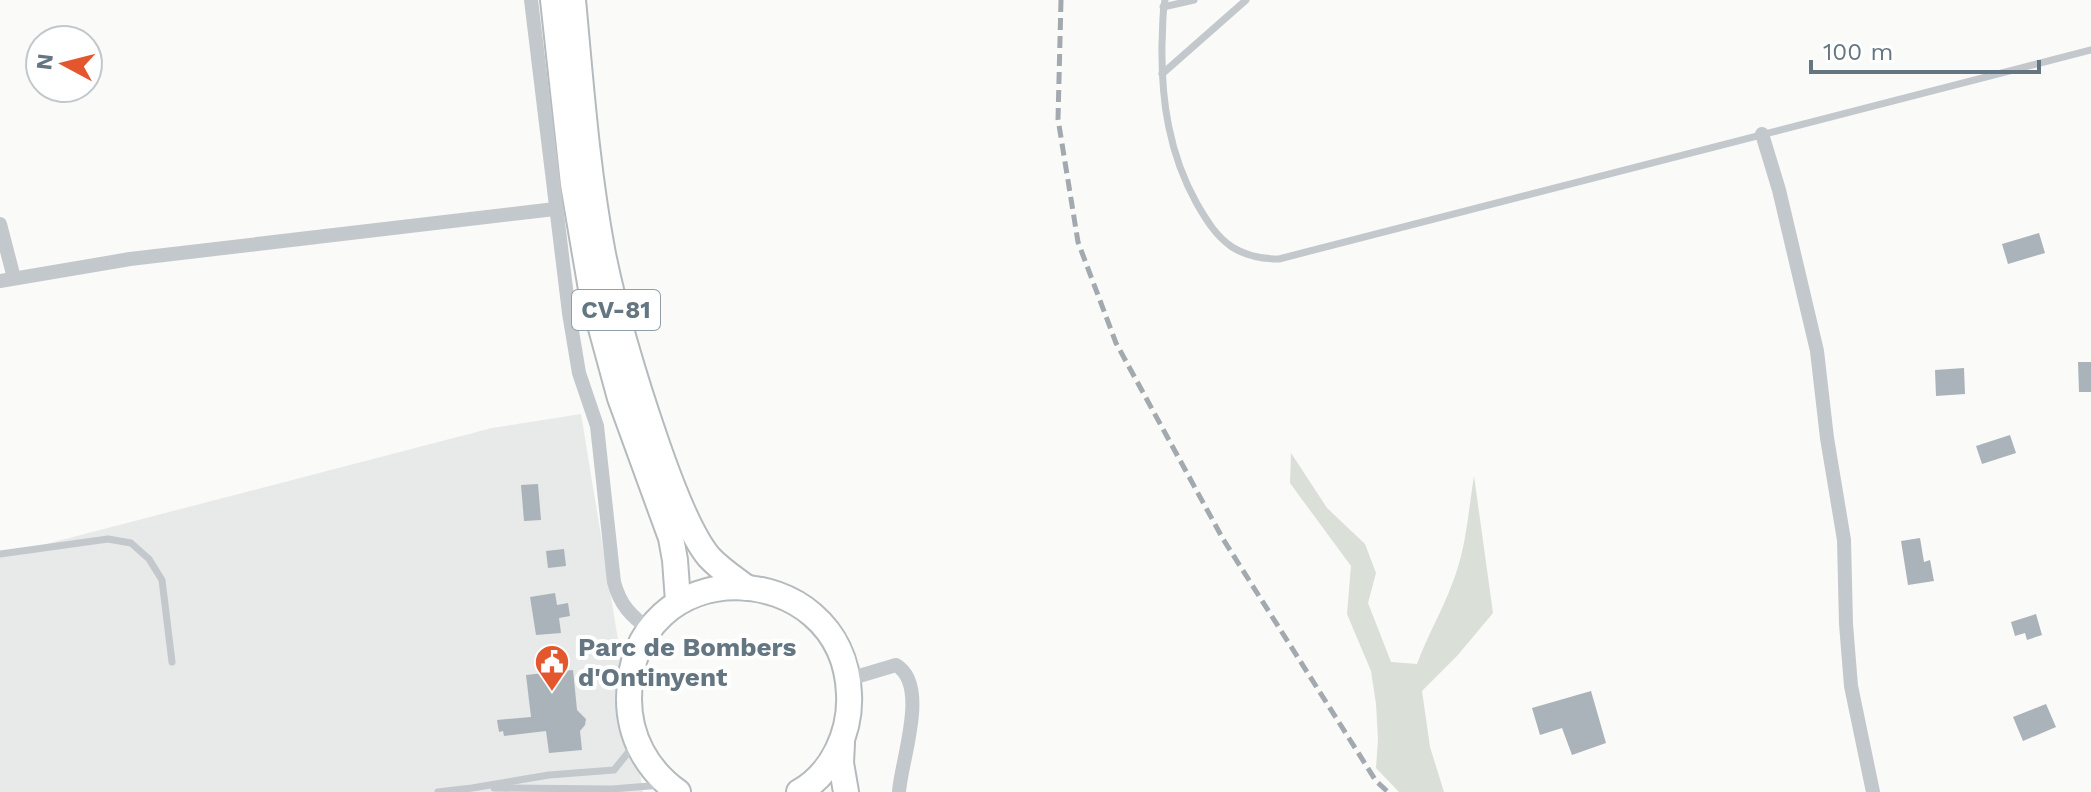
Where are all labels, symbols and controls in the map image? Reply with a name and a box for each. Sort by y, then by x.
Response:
north arrow [24,24,104,104]
scale bar [1811,24,2039,74]
text: 100 m [1823,38,1893,66]
text: N [31,52,58,71]
road number: CV-81 [572,290,660,330]
place label: Parc de Bombers d'Ontinyent [578,632,797,692]
public building icon: Parc de Bombers d'Ontinyent [533,643,571,693]

